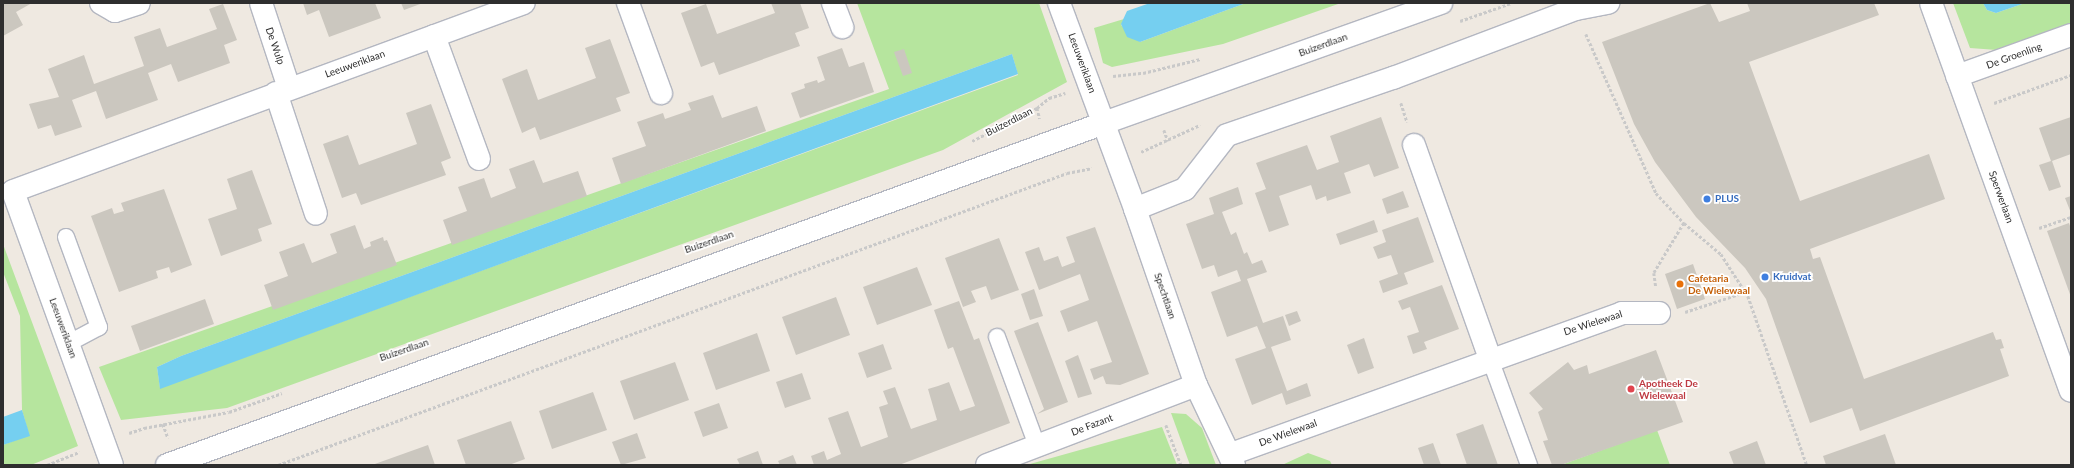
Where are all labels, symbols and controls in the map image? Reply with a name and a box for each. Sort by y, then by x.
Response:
street label: De Wulp [263,26,287,66]
street label: Leeuweriklaan [1066,31,1098,95]
street label: Buizerdlaan [1297,31,1349,59]
street label: De Groenling [1985,40,2043,72]
street label: Leeuweriklaan [323,48,387,80]
street label: Buizerdlaan [984,105,1034,139]
street label: Sperwerlaan [1986,169,2016,225]
place label: PLUS [1715,193,1739,205]
marker: PLUS [1702,194,1712,204]
street label: Buizerdlaan [683,228,735,256]
street label: Spechtlaan [1152,271,1178,321]
place label: Kruidvat [1773,271,1811,283]
place label: Cafetaria De Wielewaal [1688,272,1750,296]
marker: Kruidvat [1760,272,1770,282]
marker: Cafetaria De Wielewaal [1675,279,1685,289]
street label: Leeuweriklaan [47,296,79,360]
street label: De Wielewaal [1562,308,1624,338]
street label: Buizerdlaan [378,336,430,364]
place label: Apotheek De Wielewaal [1639,377,1698,400]
marker: Apotheek De Wielewaal [1626,384,1636,394]
street label: De Fazant [1069,412,1115,438]
street label: De Wielewaal [1257,417,1319,449]

